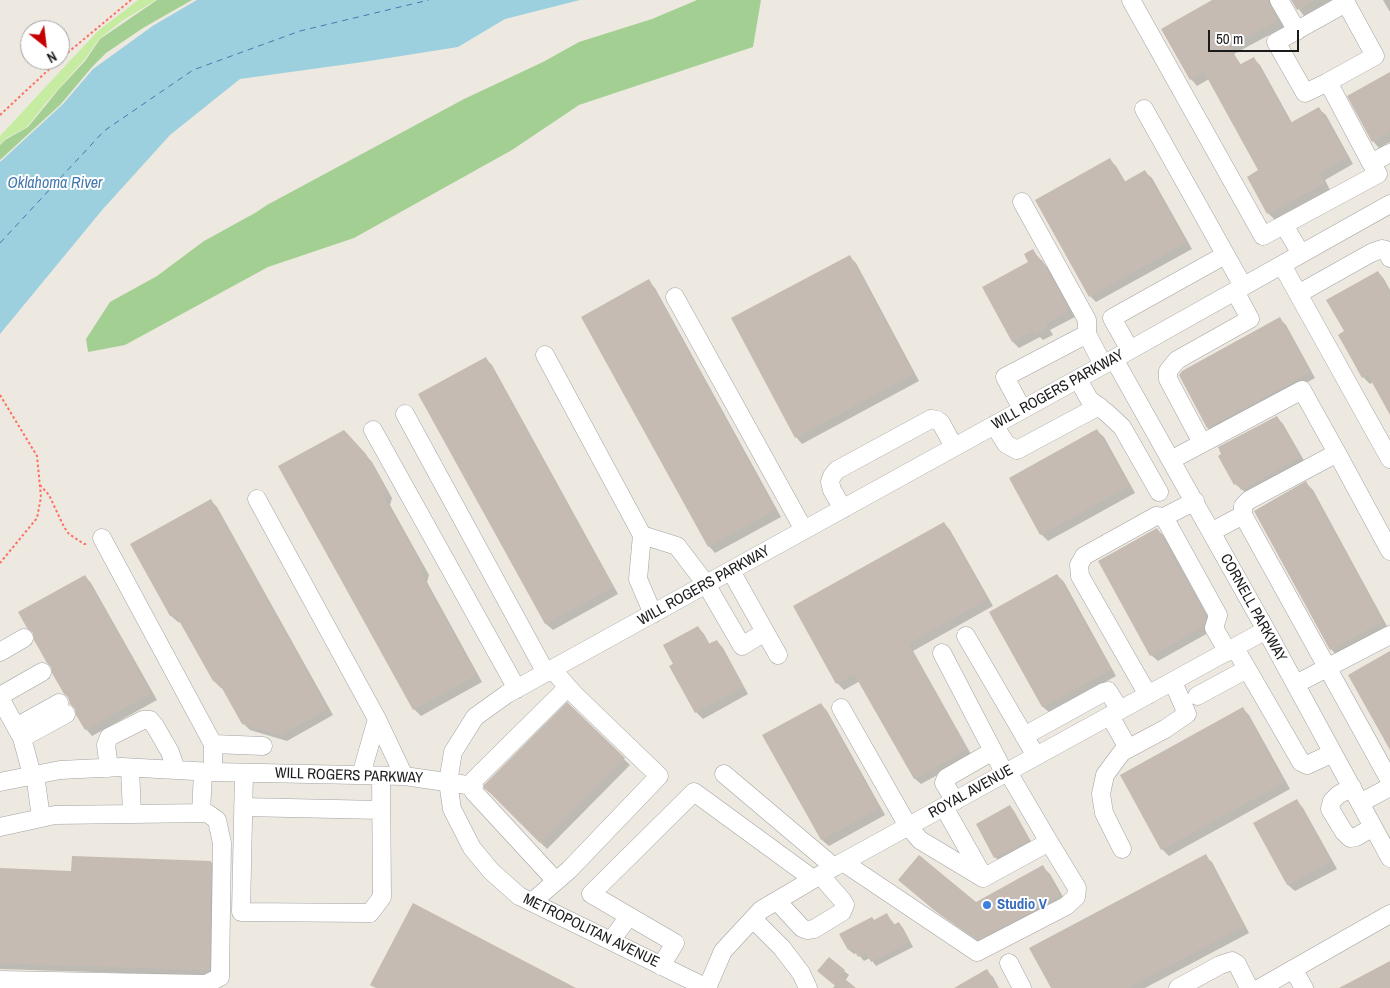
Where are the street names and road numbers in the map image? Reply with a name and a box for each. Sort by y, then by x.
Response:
street label: WILL ROGERS PARKWAY [989,346,1127,434]
street label: WILL ROGERS PARKWAY [635,542,773,630]
street label: CORNELL PARKWAY [1216,551,1290,665]
street label: ROYAL AVENUE [926,761,1016,823]
street label: WILL ROGERS PARKWAY [275,764,423,788]
street label: METROPOLITAN AVENUE [520,890,662,972]

